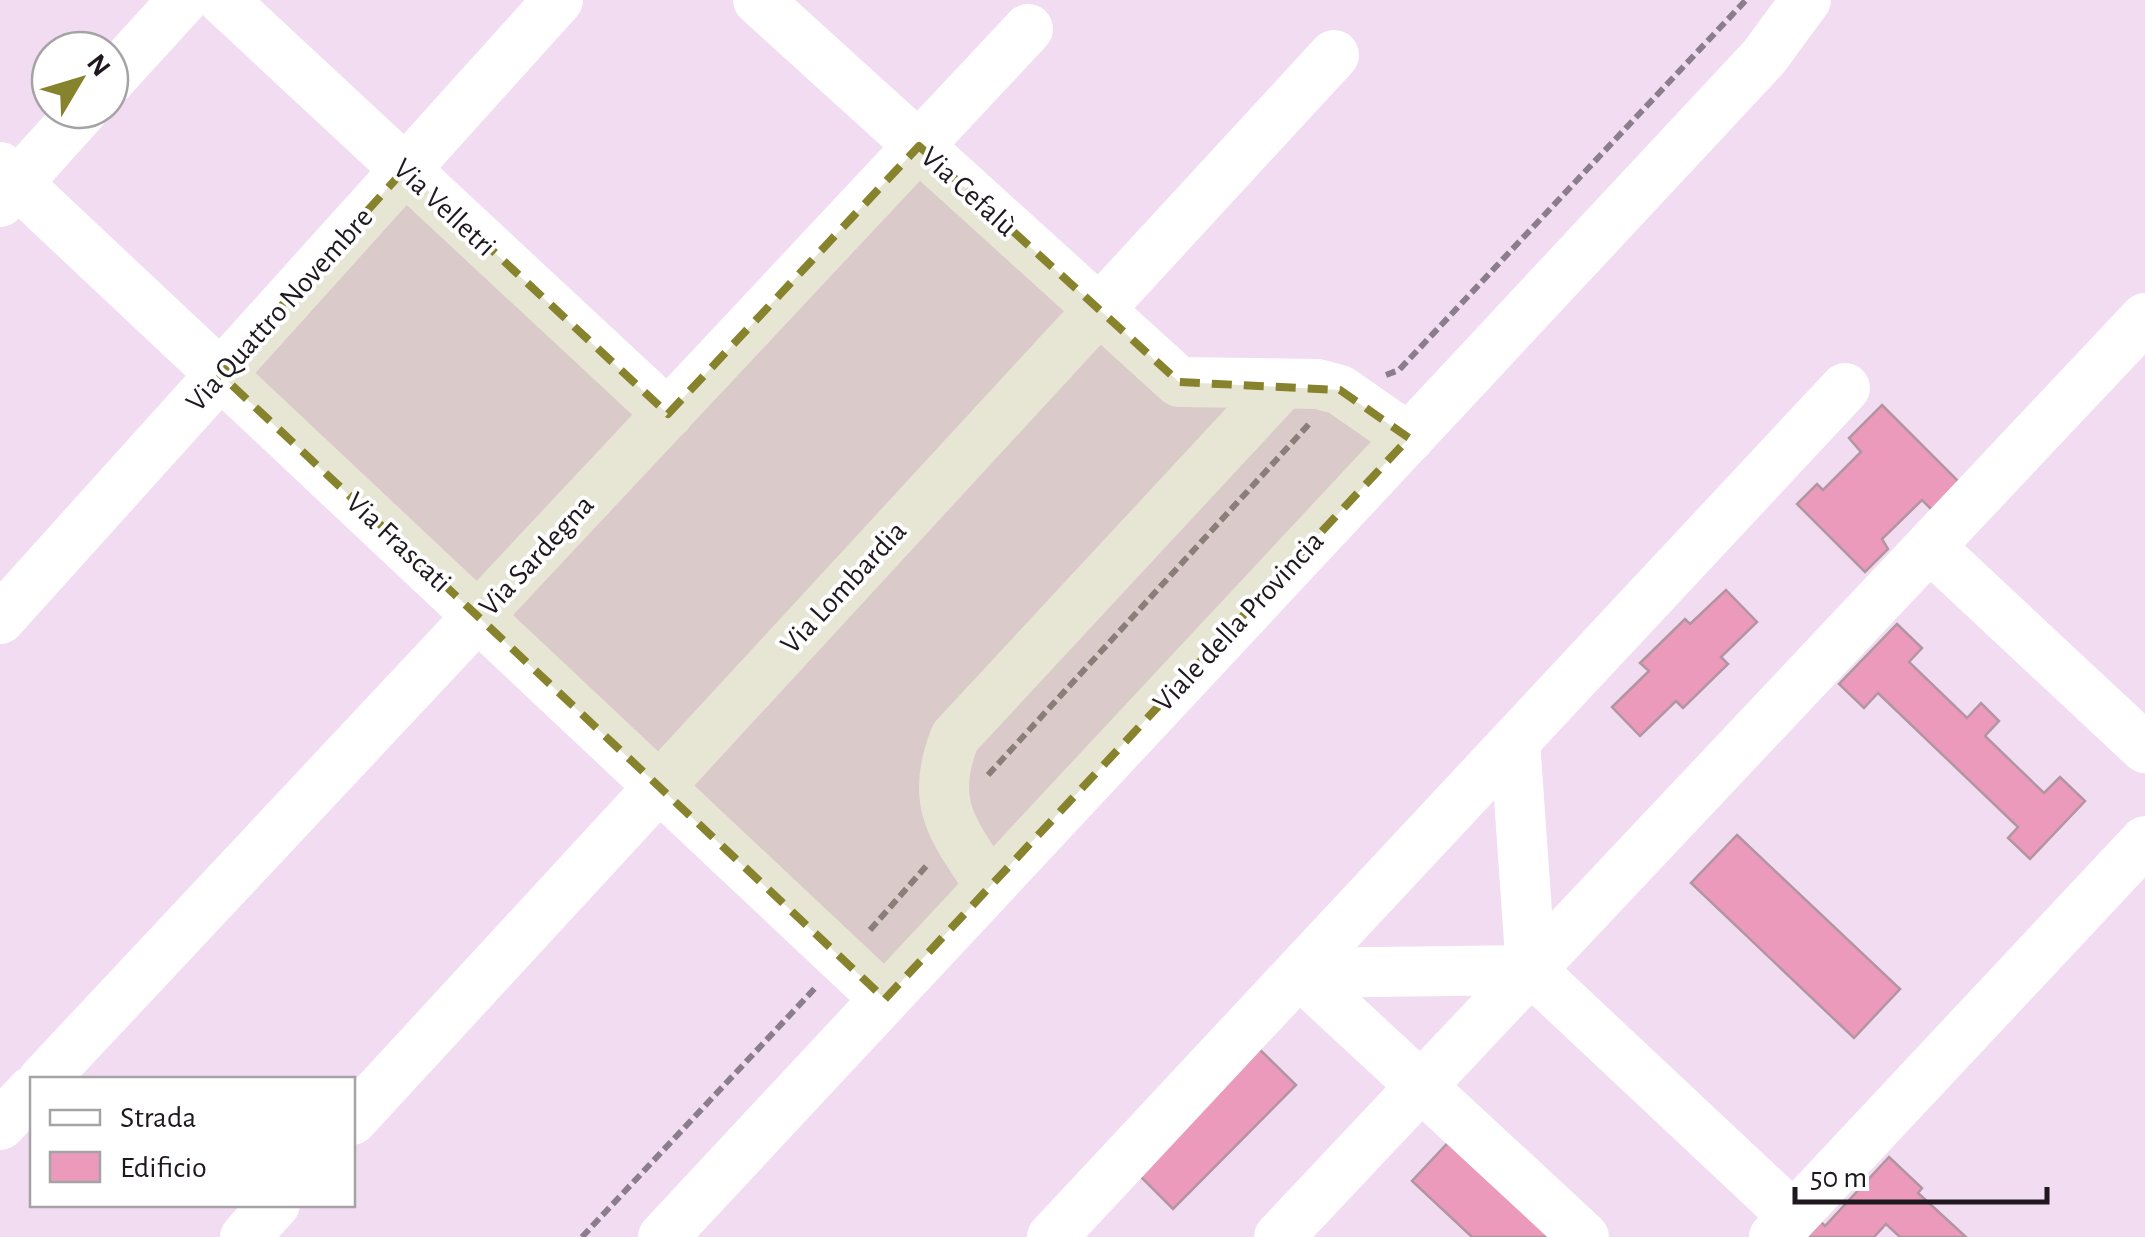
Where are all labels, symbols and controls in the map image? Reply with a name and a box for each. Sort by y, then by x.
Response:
north arrow [30,30,130,130]
text: N [81,50,115,82]
street label: Via Cefalù [915,141,1022,242]
street label: Via Velletri [387,153,501,262]
street label: Via Quattro Novembre [181,202,379,417]
street label: Via Frascati [340,487,457,598]
street label: Via Sardegna [474,490,600,622]
street label: Via Lombardia [775,516,912,660]
street label: Viale della Provincia [1148,526,1330,718]
legend [30,1077,355,1207]
text: Strada [120,1103,196,1133]
scale bar [1795,1142,2048,1204]
text: Edificio [120,1153,207,1183]
text: 50 m [1810,1163,1867,1193]

